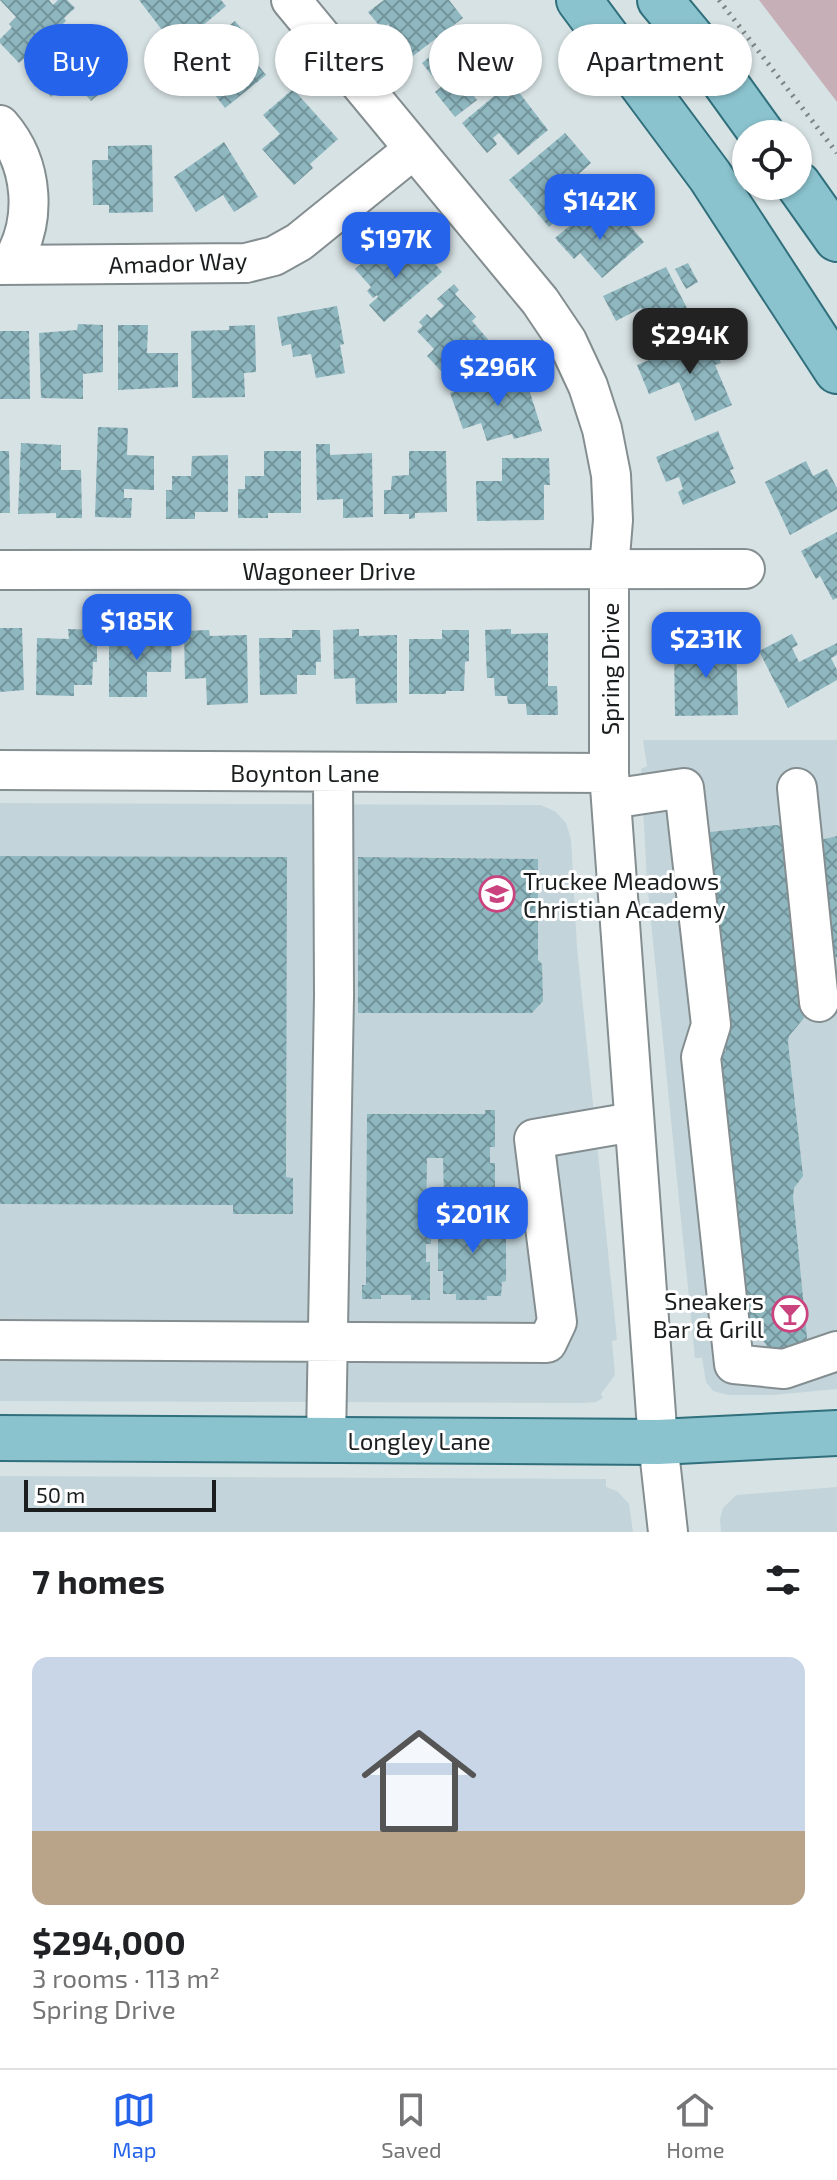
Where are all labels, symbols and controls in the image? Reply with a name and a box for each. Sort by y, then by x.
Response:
chip: Buy [24,24,128,96]
chip: Rent [144,24,259,96]
chip: Filters [275,24,413,96]
chip: New [429,24,542,96]
chip: Apartment [558,24,752,96]
map controls [732,120,812,200]
button: locate [732,120,812,200]
pin: $142K [544,174,656,242]
text: $142K [563,184,637,215]
pin: $197K [340,212,452,280]
text: $197K [360,222,432,253]
street label: Amador Way [108,245,248,279]
pin: $294K [634,308,746,376]
text: $294K [651,318,729,349]
pin: $296K [442,340,554,408]
text: $296K [459,350,537,381]
street label: Wagoneer Drive [242,556,416,585]
pin: $185K [81,594,193,662]
street label: Spring Drive [595,603,624,735]
text: $185K [100,604,174,635]
pin: $231K [650,612,762,680]
text: $231K [670,622,742,653]
street label: Boynton Lane [230,758,380,787]
place label: Truckee Meadows Christian Academy [523,866,726,923]
school or university icon: Truckee Meadows Christian Academy [478,875,516,913]
pin: $201K [417,1187,529,1255]
text: $201K [436,1197,510,1228]
place label: Sneakers Bar & Grill [653,1286,764,1343]
bar icon: Sneakers Bar & Grill [771,1295,809,1333]
street label: Longley Lane [347,1426,491,1455]
scale bar [24,1476,216,1512]
text: 50 m [36,1481,85,1507]
icon: filters [761,1558,805,1602]
text: 7 homes [32,1560,165,1601]
icon: home [347,1709,491,1853]
text: $294,000 [32,1921,186,1962]
text: 3 rooms · 113 m² [32,1962,220,1993]
text: Spring Drive [32,1993,176,2024]
tab: Map [112,2088,157,2162]
tab: Saved [381,2088,442,2162]
tab: Home [666,2088,725,2162]

